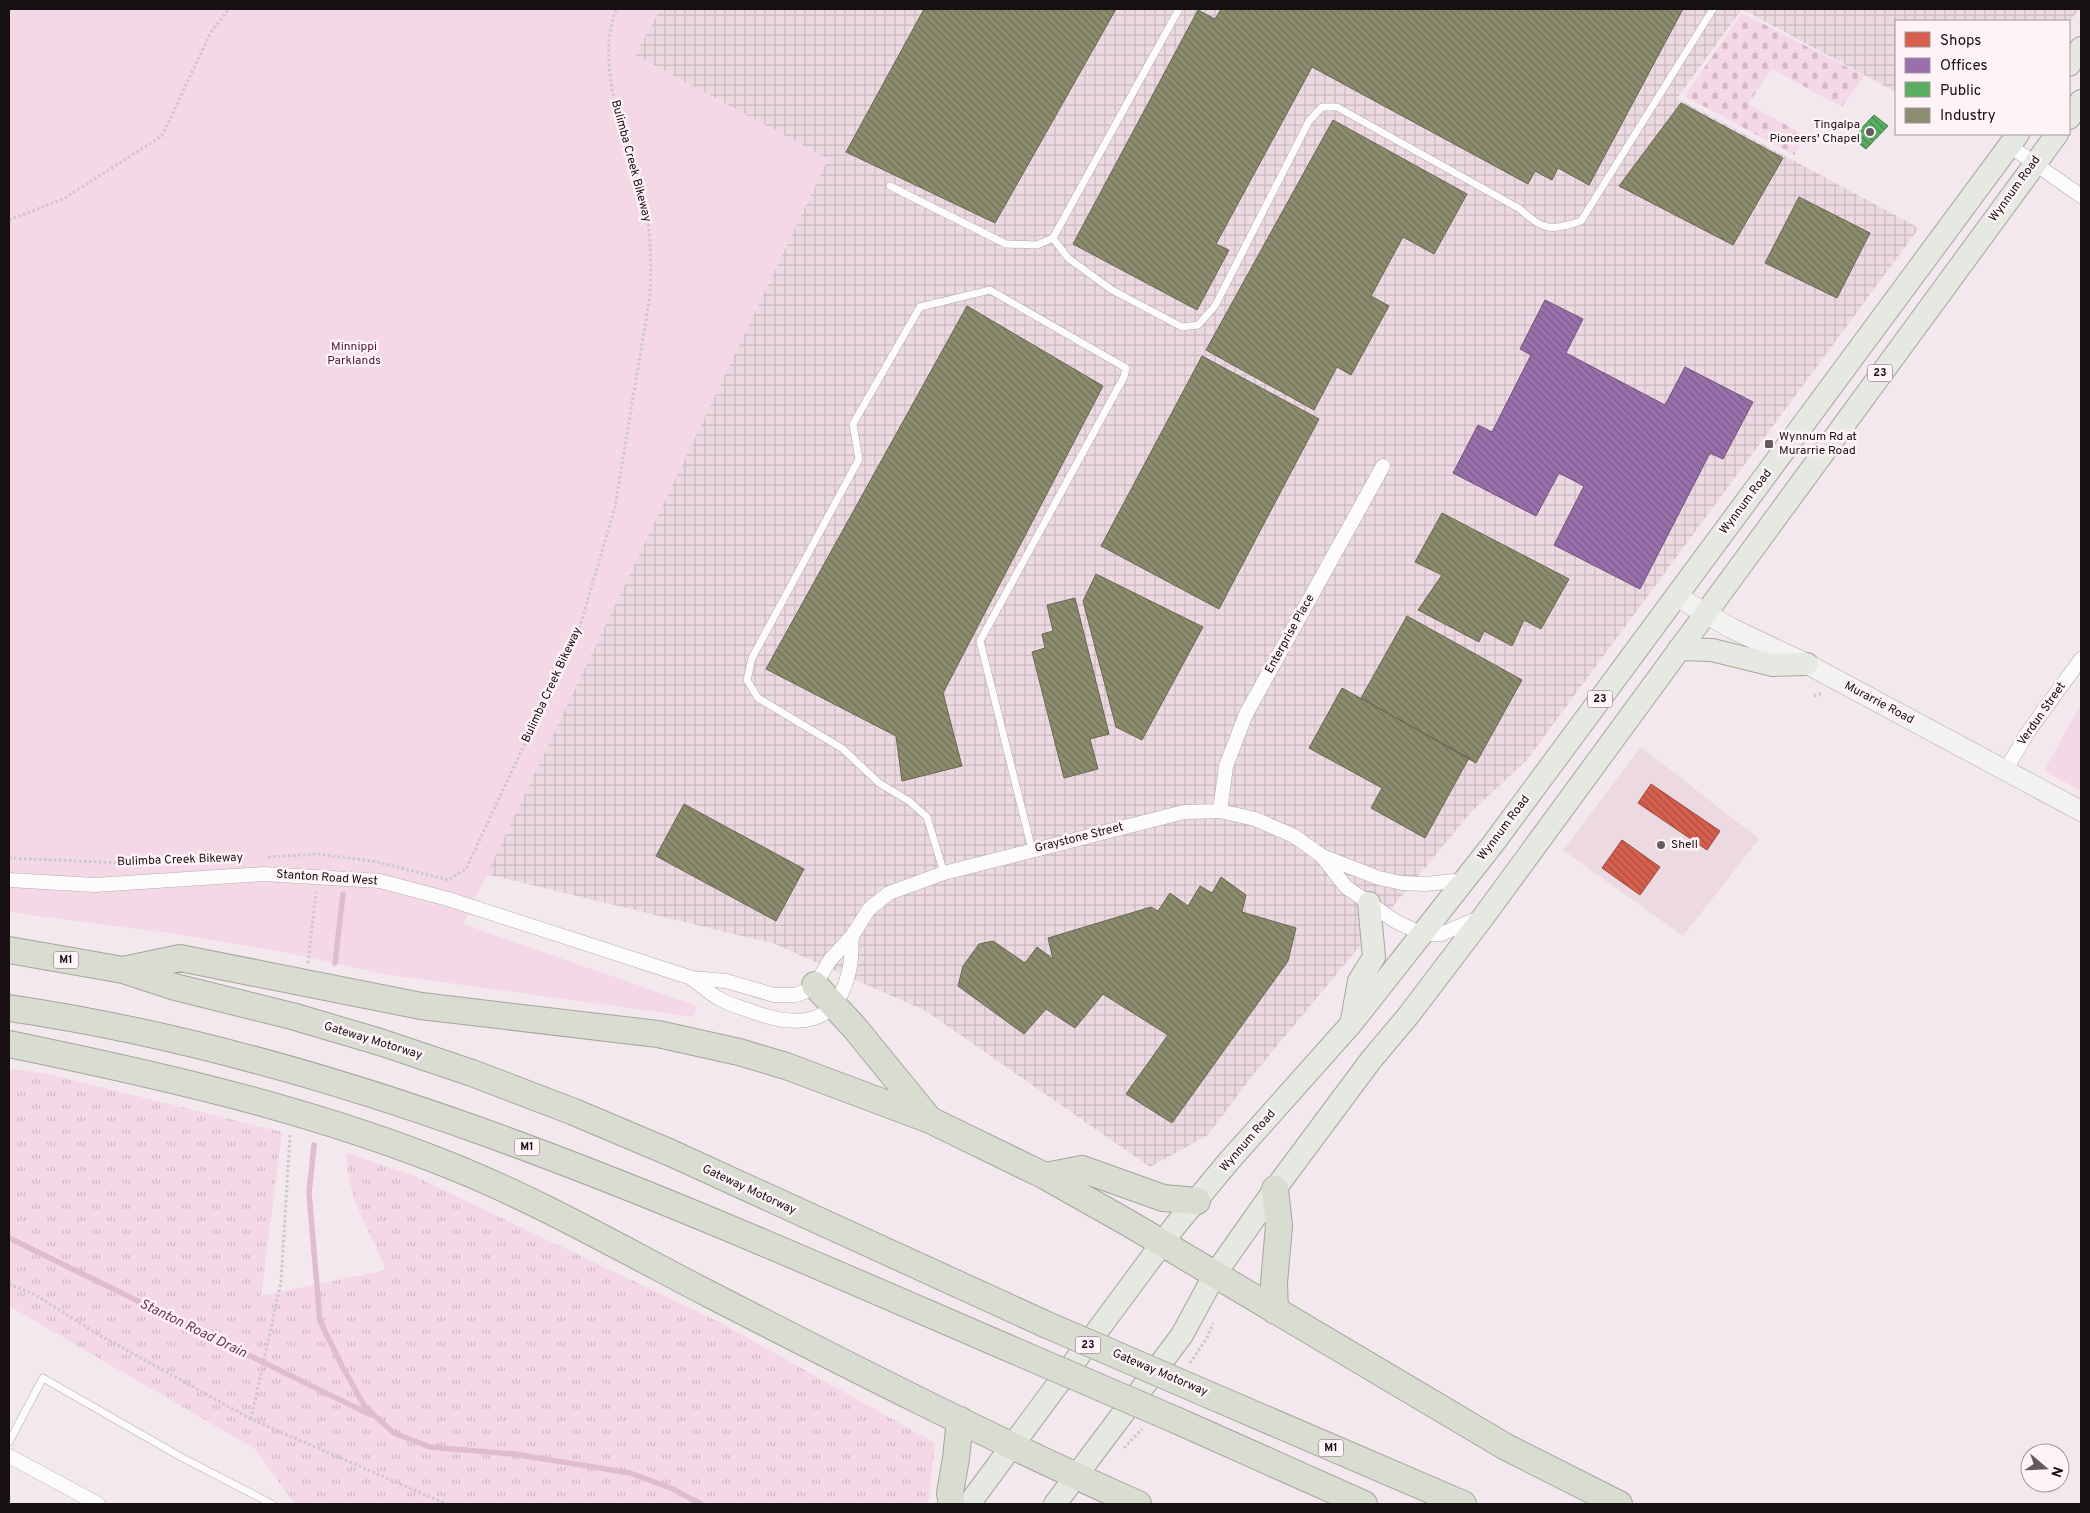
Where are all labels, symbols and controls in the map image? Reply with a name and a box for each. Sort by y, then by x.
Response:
legend [1895,20,2070,135]
text: Shops [1940,32,1981,51]
text: Offices [1940,57,1987,76]
text: Public [1940,82,1981,101]
street label: Bulimba Creek Bikeway [607,98,655,224]
text: Industry [1940,107,1996,126]
place label: Tingalpa Pioneers' Chapel [1769,117,1860,147]
marker: Tingalpa Pioneers' Chapel [1864,126,1876,138]
street label: Wynnum Road [1986,153,2044,225]
park label: Minnippi Parklands [327,339,381,369]
road number: 23 [1868,364,1892,382]
place label: Wynnum Rd at Murarrie Road [1779,429,1857,459]
marker: Wynnum Rd at Murarrie Road [1763,438,1775,450]
street label: Wynnum Road [1716,466,1776,538]
street label: Enterprise Place [1262,592,1318,676]
street label: Bulimba Creek Bikeway [518,625,586,745]
street label: Murarrie Road [1841,678,1917,728]
street label: Verdun Street [2014,679,2070,749]
road number: 23 [1588,691,1612,708]
street label: Wynnum Road [1474,792,1534,864]
street label: Graystone Street [1033,819,1125,857]
place label: Shell [1671,837,1698,853]
marker: Shell [1655,839,1667,851]
street label: Bulimba Creek Bikeway [117,850,243,870]
street label: Stanton Road West [276,866,378,890]
road number: M1 [54,952,78,968]
street label: Gateway Motorway [322,1018,424,1064]
street label: Wynnum Road [1216,1106,1280,1176]
road number: M1 [514,1138,540,1156]
street label: Gateway Motorway [699,1161,799,1219]
water label: Stanton Road Drain [137,1296,250,1362]
road number: 23 [1076,1336,1100,1354]
street label: Gateway Motorway [1110,1346,1210,1400]
road number: M1 [1318,1440,1344,1456]
north arrow [2020,1443,2070,1493]
text: N [2046,1464,2066,1479]

